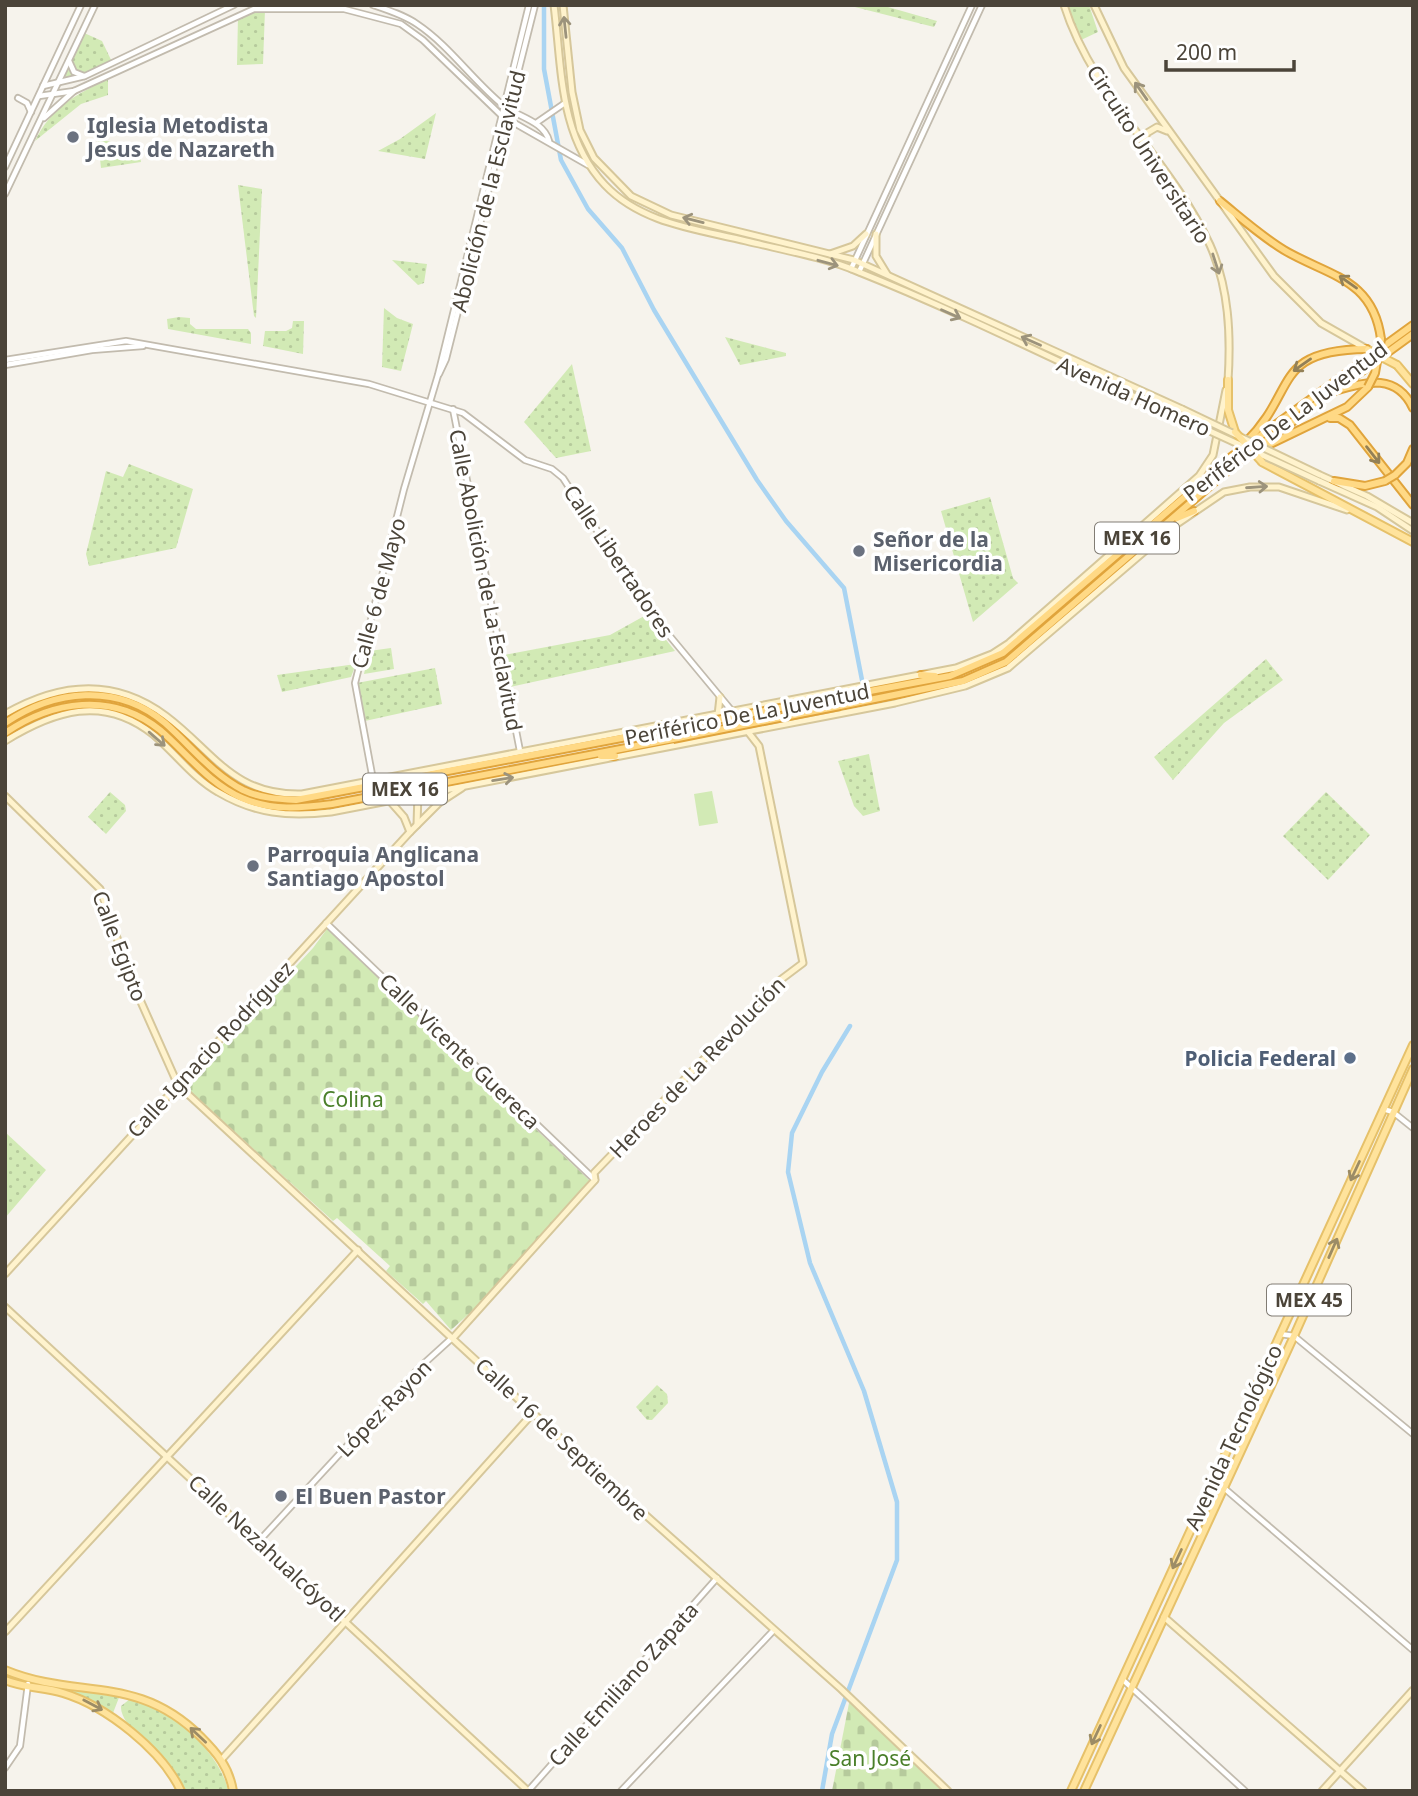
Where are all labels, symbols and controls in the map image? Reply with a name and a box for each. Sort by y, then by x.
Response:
one-way arrow [558,16,571,38]
scale bar [1166,28,1294,72]
text: 200 m [1176,38,1237,66]
street label: Circuito Universitario [1081,59,1217,249]
street label: Abolición de la Esclavitud [444,67,532,315]
one-way arrow [1134,82,1148,101]
place label: Iglesia Metodista Jesus de Nazareth [85,111,275,163]
marker: Iglesia Metodista Jesus de Nazareth [65,129,81,145]
one-way arrow [682,213,704,226]
one-way arrow [1211,253,1223,275]
one-way arrow [817,257,839,270]
one-way arrow [1339,275,1358,289]
one-way arrow [940,308,961,321]
one-way arrow [1020,334,1042,347]
street label: Periférico De La Juventud [1177,335,1393,507]
street label: Avenida Homero [1053,350,1215,442]
one-way arrow [1293,358,1312,372]
street label: Calle Abolición de La Esclavitud [443,427,529,733]
one-way arrow [1365,445,1380,463]
street label: Calle Libertadores [558,479,680,643]
one-way arrow [1245,480,1268,493]
street label: Calle 6 de Mayo [344,514,412,672]
road number: MEX 16 [1095,523,1179,554]
place label: Señor de la Misericordia [873,525,1003,577]
marker: Señor de la Misericordia [851,543,867,559]
street label: Periférico De La Juventud [622,677,872,751]
one-way arrow [148,731,166,747]
one-way arrow [492,772,514,785]
road number: MEX 16 [363,774,447,804]
place label: Parroquia Anglicana Santiago Apostol [267,840,479,892]
marker: Parroquia Anglicana Santiago Apostol [245,858,261,874]
street label: Calle Egipto [86,887,154,1005]
street label: Calle Ignacio Rodríguez [121,955,299,1143]
street label: Calle Vicente Guereca [374,967,546,1135]
street label: Heroes de La Revolución [603,970,791,1164]
place label: Policia Federal [1184,1044,1336,1072]
marker: Policia Federal [1342,1050,1358,1066]
park label: Colina [322,1085,384,1113]
one-way arrow [1347,1160,1361,1181]
one-way arrow [1327,1237,1340,1259]
road number: MEX 45 [1267,1284,1351,1316]
street label: Avenida Tecnológico [1178,1340,1288,1534]
street label: Calle 16 de Septiembre [470,1351,654,1527]
street label: López Rayon [331,1353,437,1463]
street label: Calle Nezahualcóyotl [183,1468,351,1628]
place label: El Buen Pastor [295,1482,446,1510]
marker: El Buen Pastor [273,1488,289,1504]
one-way arrow [1170,1548,1183,1569]
street label: Calle Emiliano Zapata [542,1596,704,1772]
one-way arrow [82,1699,103,1713]
one-way arrow [1089,1724,1103,1745]
one-way arrow [190,1726,207,1743]
park label: San José [829,1744,911,1772]

